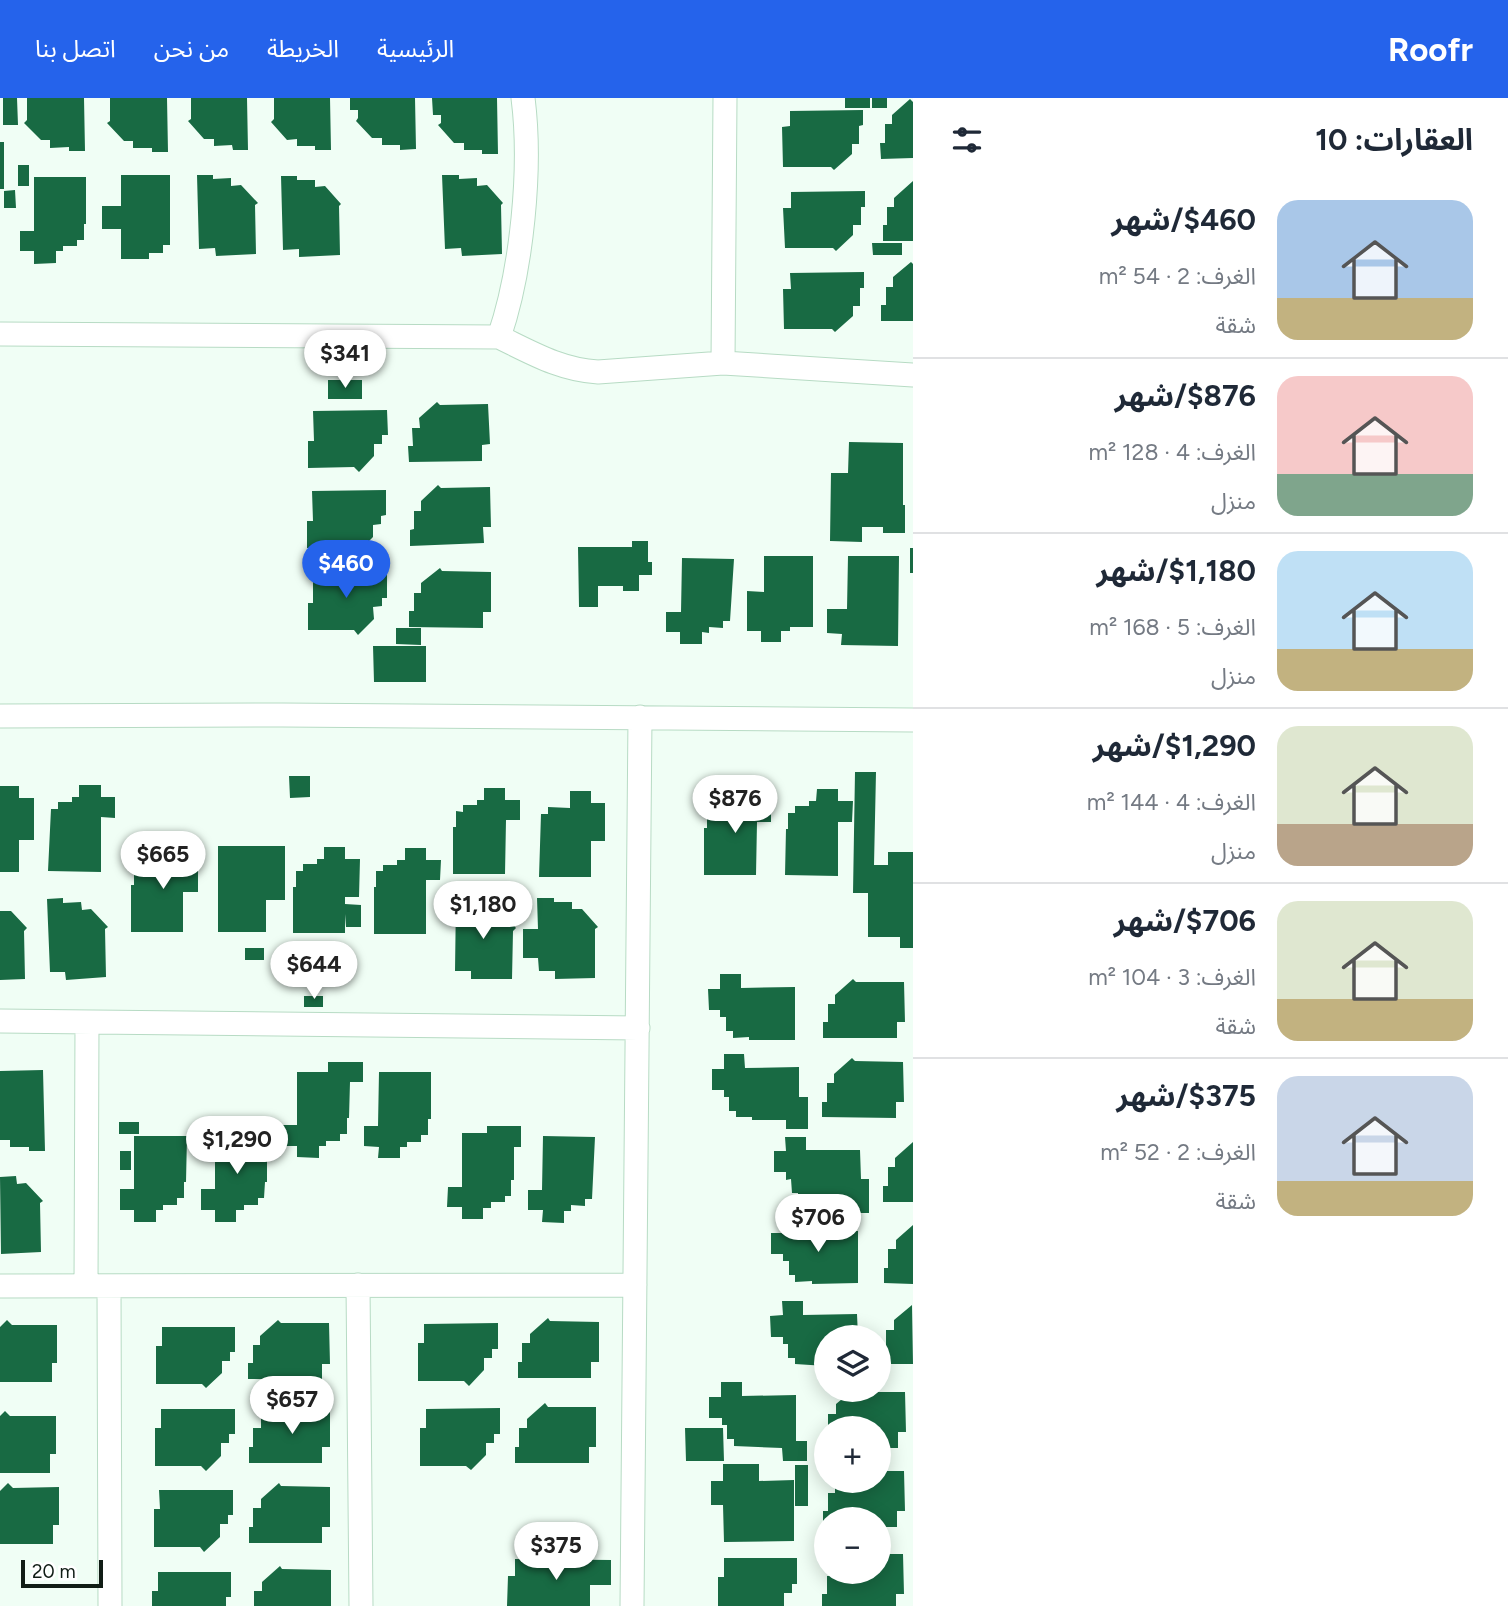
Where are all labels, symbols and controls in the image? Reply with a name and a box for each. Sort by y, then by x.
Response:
text: Roofr [1388,30,1473,69]
text: اتصل بنا [35,34,116,63]
text: من نحن [154,34,229,63]
text: الخريطة [267,34,339,63]
text: الرئيسية [377,34,454,63]
icon: filters [948,121,986,159]
text: العقارات: 10 [1315,121,1473,158]
text: $460/شهر [1111,201,1256,238]
icon: home [1333,228,1417,312]
text: الغرف: 2 · 54 m² [1099,262,1256,290]
text: شقة [1215,311,1256,339]
pin: $341 [304,330,386,390]
text: $341 [320,339,370,367]
text: $876/شهر [1115,377,1256,414]
icon: home [1333,404,1417,488]
text: الغرف: 4 · 128 m² [1088,438,1256,466]
text: منزل [1211,487,1256,515]
pin: $460 [305,540,387,600]
text: $460 [318,549,374,577]
text: $1,180/شهر [1096,552,1256,589]
icon: home [1333,579,1417,663]
text: الغرف: 5 · 168 m² [1089,613,1256,641]
text: منزل [1211,662,1256,690]
text: $1,290/شهر [1093,727,1256,764]
icon: home [1333,754,1417,838]
pin: $876 [694,776,776,835]
text: $876 [709,784,761,812]
text: الغرف: 4 · 144 m² [1087,788,1256,816]
pin: $665 [122,832,204,891]
text: منزل [1211,837,1256,865]
text: $665 [137,840,189,868]
pin: $1,180 [426,882,540,941]
text: $1,180 [449,890,517,918]
text: $706/شهر [1114,902,1256,939]
icon: home [1333,929,1417,1013]
pin: $644 [273,942,355,1001]
text: $644 [286,950,342,978]
text: الغرف: 3 · 104 m² [1088,963,1256,991]
text: شقة [1215,1012,1256,1040]
text: $375/شهر [1116,1077,1256,1114]
icon: home [1333,1104,1417,1188]
pin: $1,290 [180,1116,294,1176]
text: $1,290 [202,1125,272,1153]
text: الغرف: 2 · 52 m² [1100,1138,1256,1166]
text: شقة [1215,1187,1256,1215]
pin: $706 [777,1194,859,1254]
text: $706 [791,1203,845,1231]
map controls [814,1325,891,1584]
button: layers [814,1325,891,1402]
pin: $657 [251,1376,333,1436]
text: $657 [266,1385,318,1413]
button: + [814,1416,891,1493]
button: − [814,1507,891,1584]
pin: $375 [515,1522,597,1582]
text: $375 [530,1531,582,1559]
scale bar [21,1557,103,1589]
text: 20 m [32,1560,76,1583]

